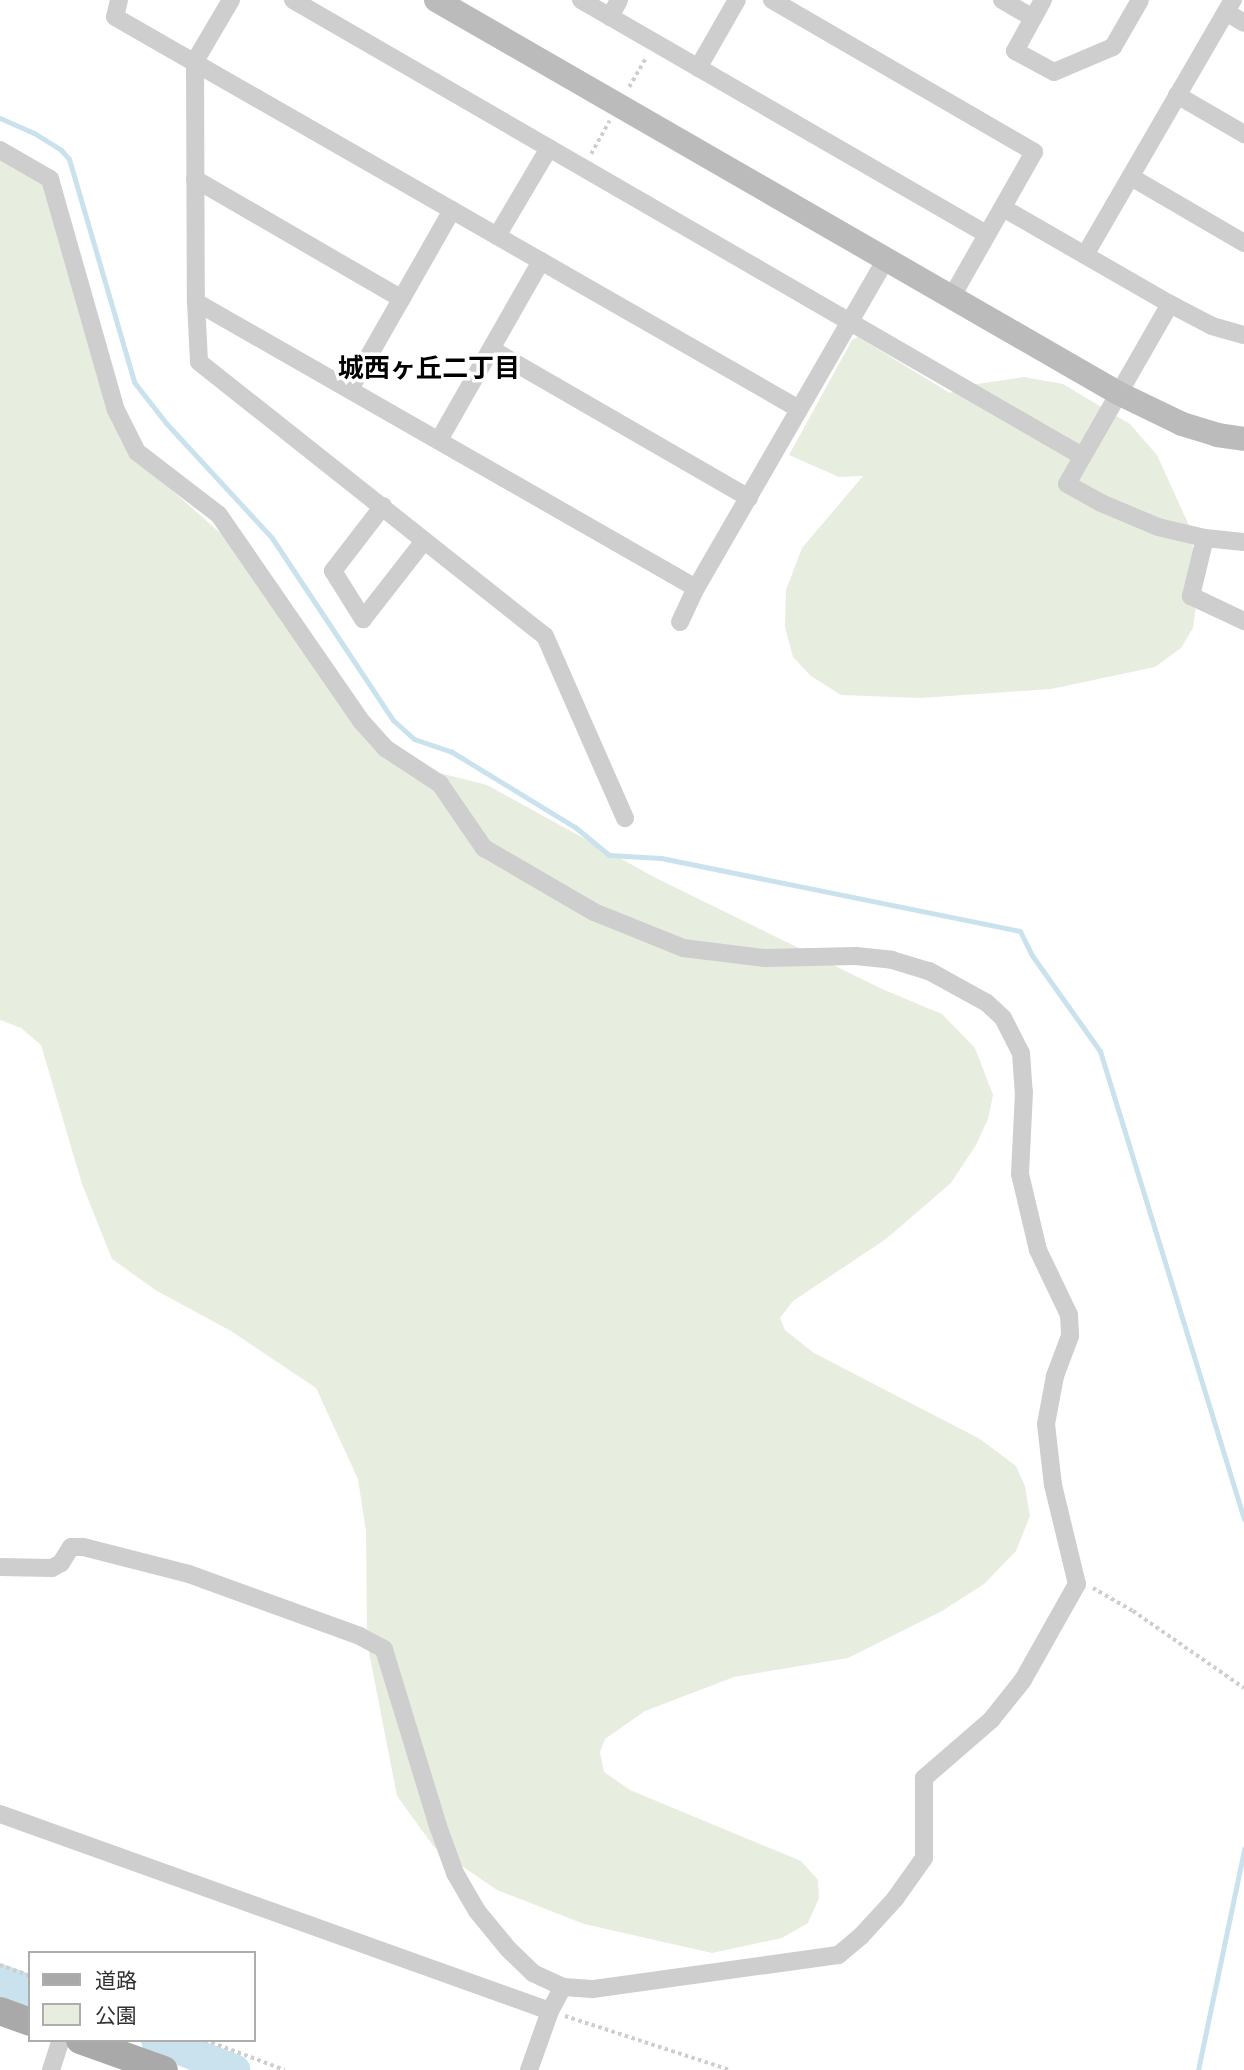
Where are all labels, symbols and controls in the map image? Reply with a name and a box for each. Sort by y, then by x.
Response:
district label: 城西ヶ丘二丁目 [338,353,520,385]
legend [28,1951,256,2042]
text: 道路 [95,1967,137,1995]
text: 公園 [95,2002,137,2030]

